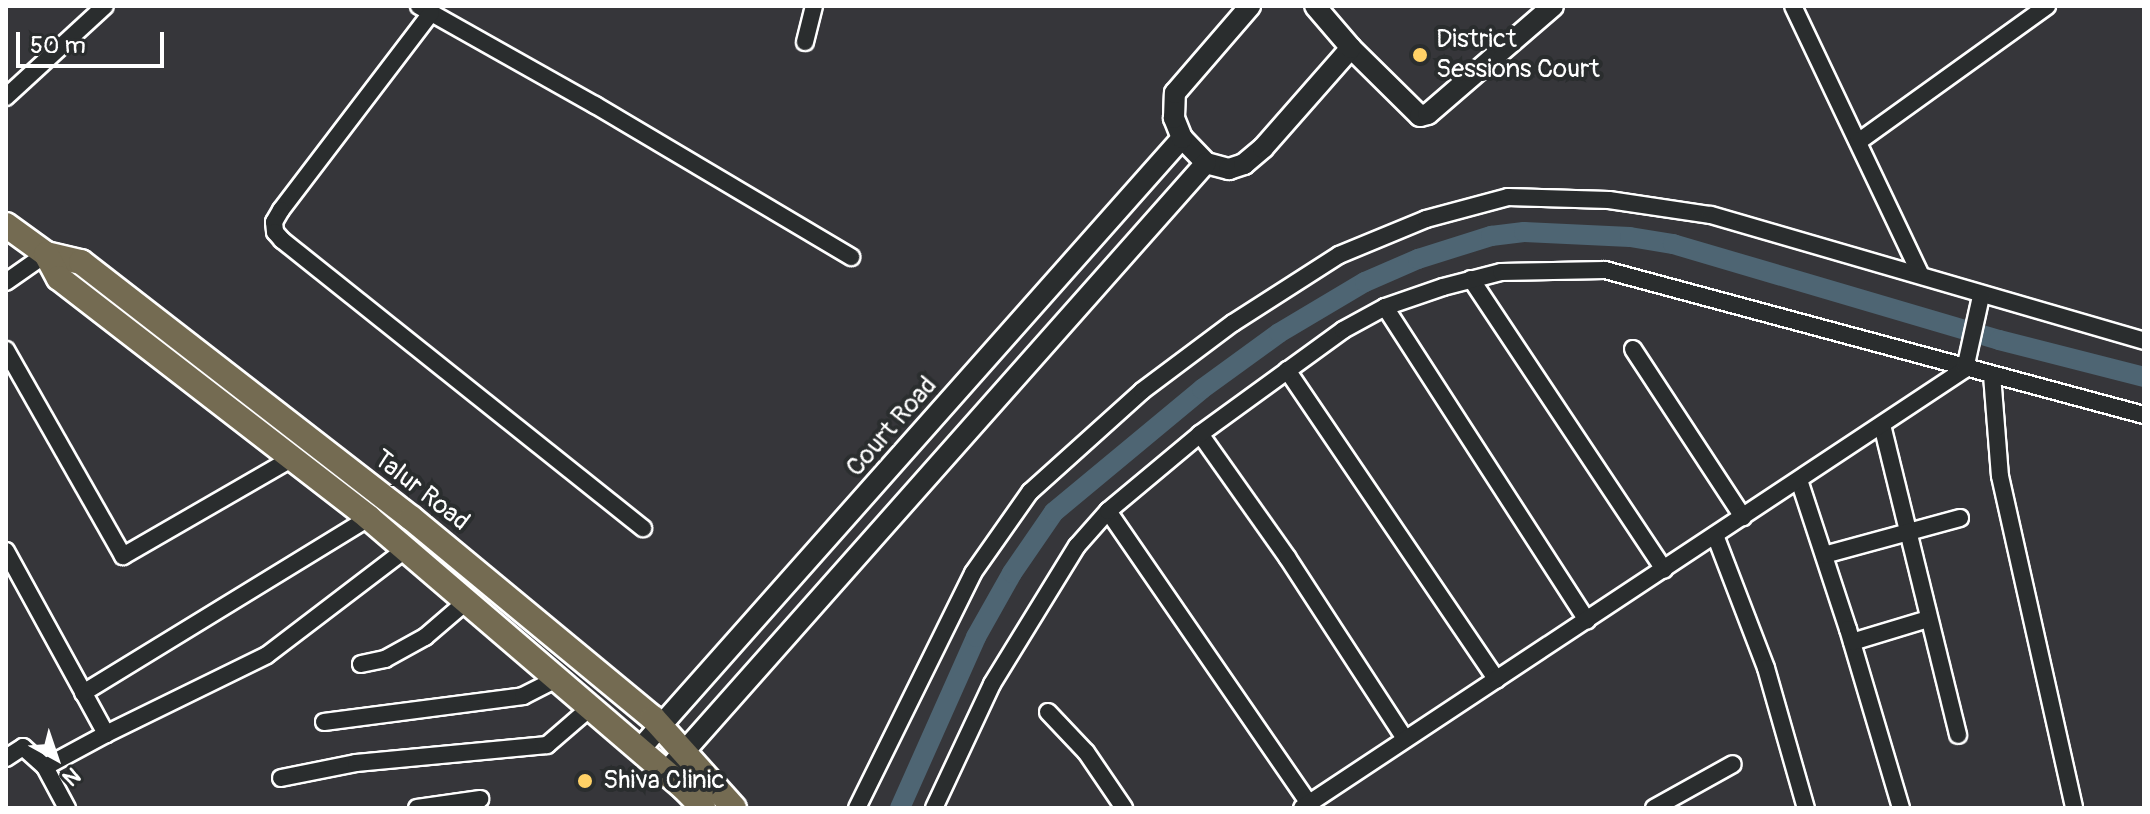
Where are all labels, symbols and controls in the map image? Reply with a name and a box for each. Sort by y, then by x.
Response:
scale bar [20,16,168,66]
place label: District Sessions Court [1436,24,1600,86]
text: 50 m [30,31,86,60]
marker: District Sessions Court [1411,46,1429,64]
street label: Court Road [840,371,944,483]
street label: Talur Road [367,444,475,538]
north arrow [16,718,96,798]
text: N [57,761,86,792]
place label: Shiva Clinic [603,765,725,797]
marker: Shiva Clinic [574,770,596,792]

